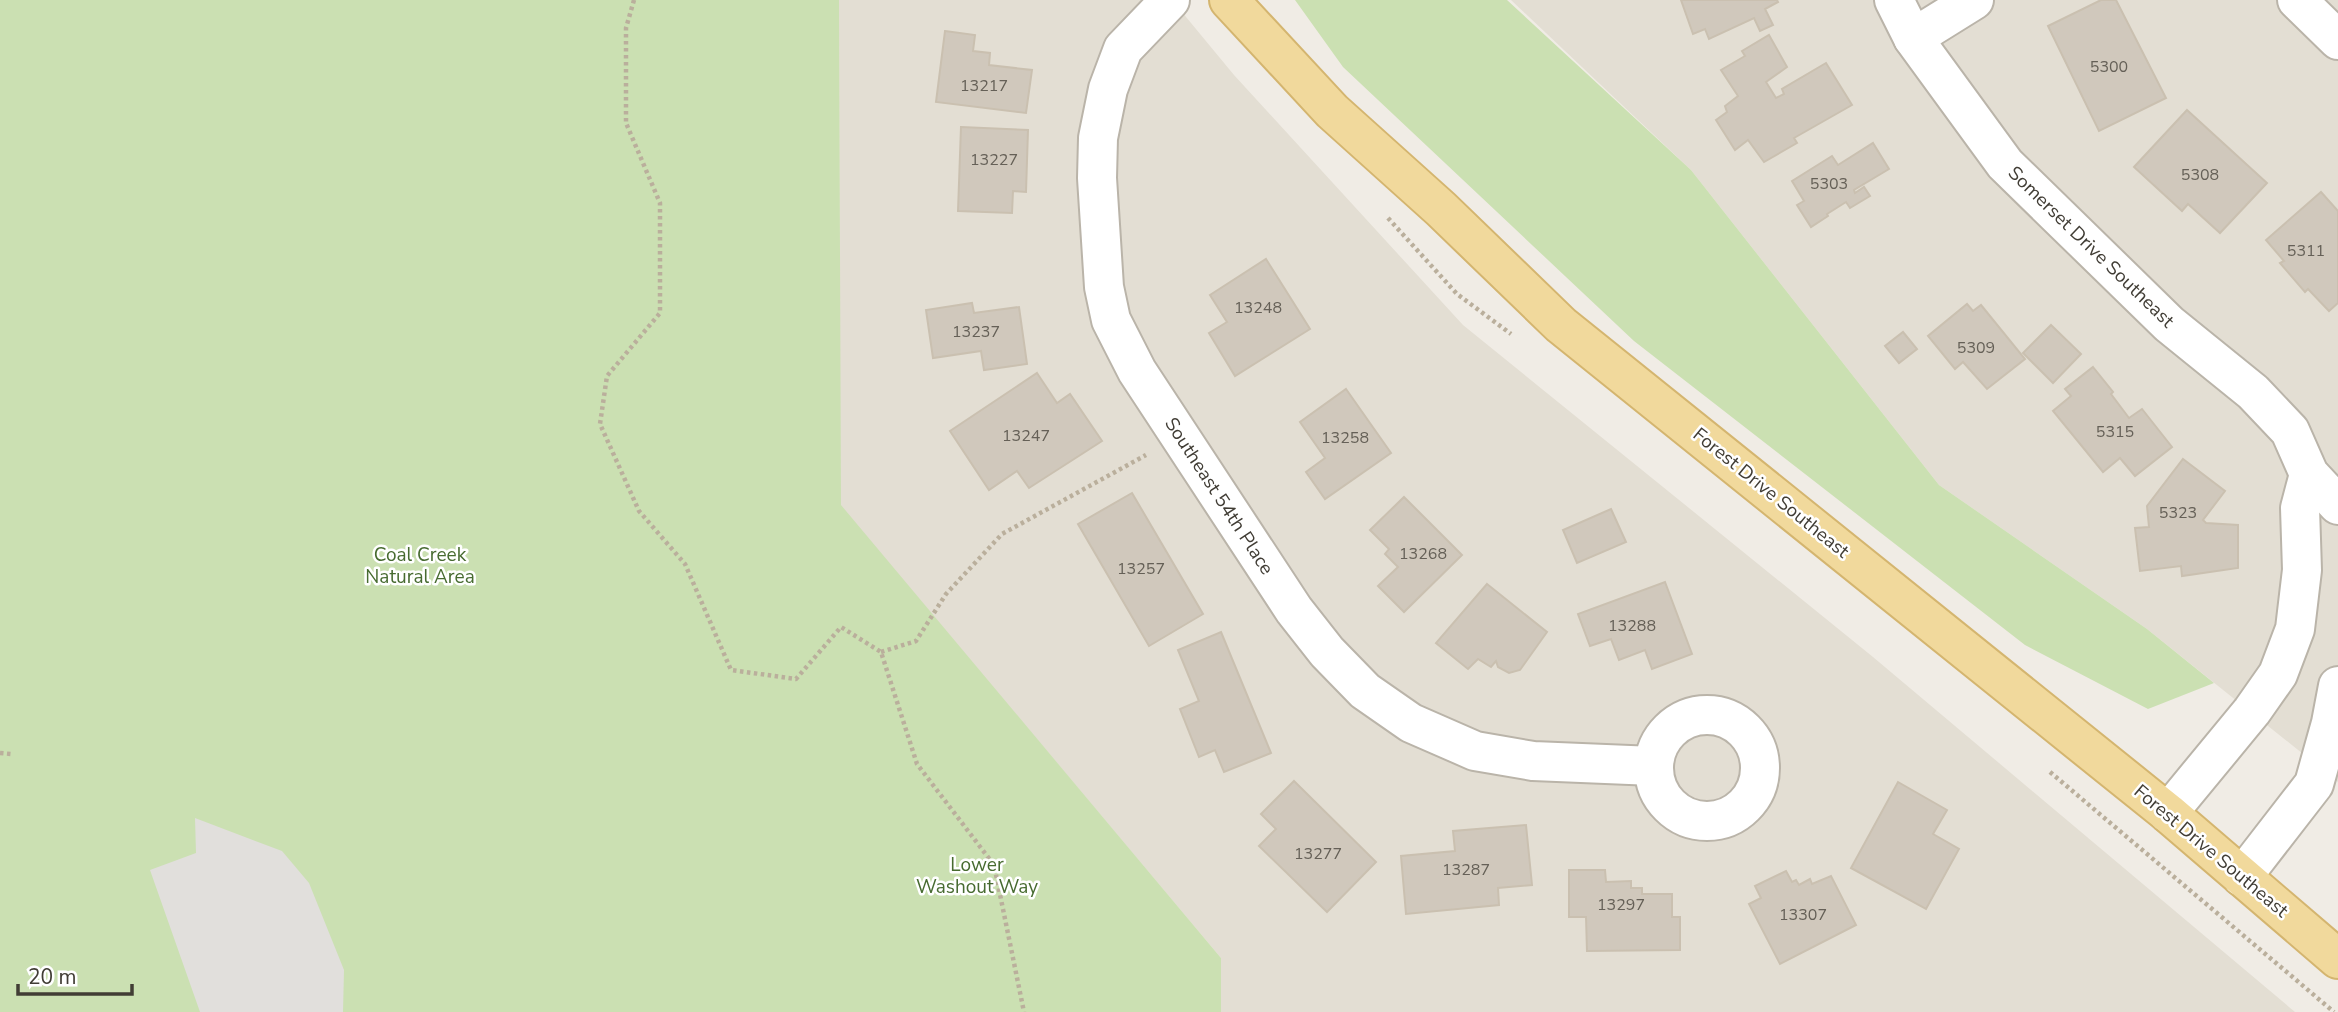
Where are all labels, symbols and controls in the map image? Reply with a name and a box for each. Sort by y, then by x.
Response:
house number: 5300 [2090,56,2128,78]
house number: 13217 [960,75,1008,97]
house number: 13227 [970,149,1018,171]
street label: Somerset Drive Southeast [2002,160,2180,334]
house number: 5308 [2181,164,2219,186]
house number: 5303 [1810,173,1848,195]
house number: 5311 [2287,240,2325,262]
house number: 13248 [1234,297,1282,319]
house number: 13237 [952,321,1000,343]
house number: 5309 [1957,337,1995,359]
street label: Southeast 54th Place [1158,412,1280,580]
house number: 5315 [2096,421,2134,443]
street label: Forest Drive Southeast [1687,422,1855,564]
house number: 13247 [1002,425,1050,447]
house number: 13258 [1321,427,1369,449]
house number: 5323 [2159,502,2197,524]
park label: Coal Creek Natural Area [365,542,475,590]
house number: 13268 [1399,543,1447,565]
house number: 13257 [1117,558,1165,580]
house number: 13288 [1608,615,1656,637]
street label: Forest Drive Southeast [2128,779,2294,924]
house number: 13277 [1294,843,1342,865]
park label: Lower Washout Way [916,852,1038,900]
house number: 13287 [1442,859,1490,881]
house number: 13297 [1597,894,1645,916]
house number: 13307 [1779,904,1827,926]
scale bar [18,953,131,997]
text: 20 m [28,963,77,991]

